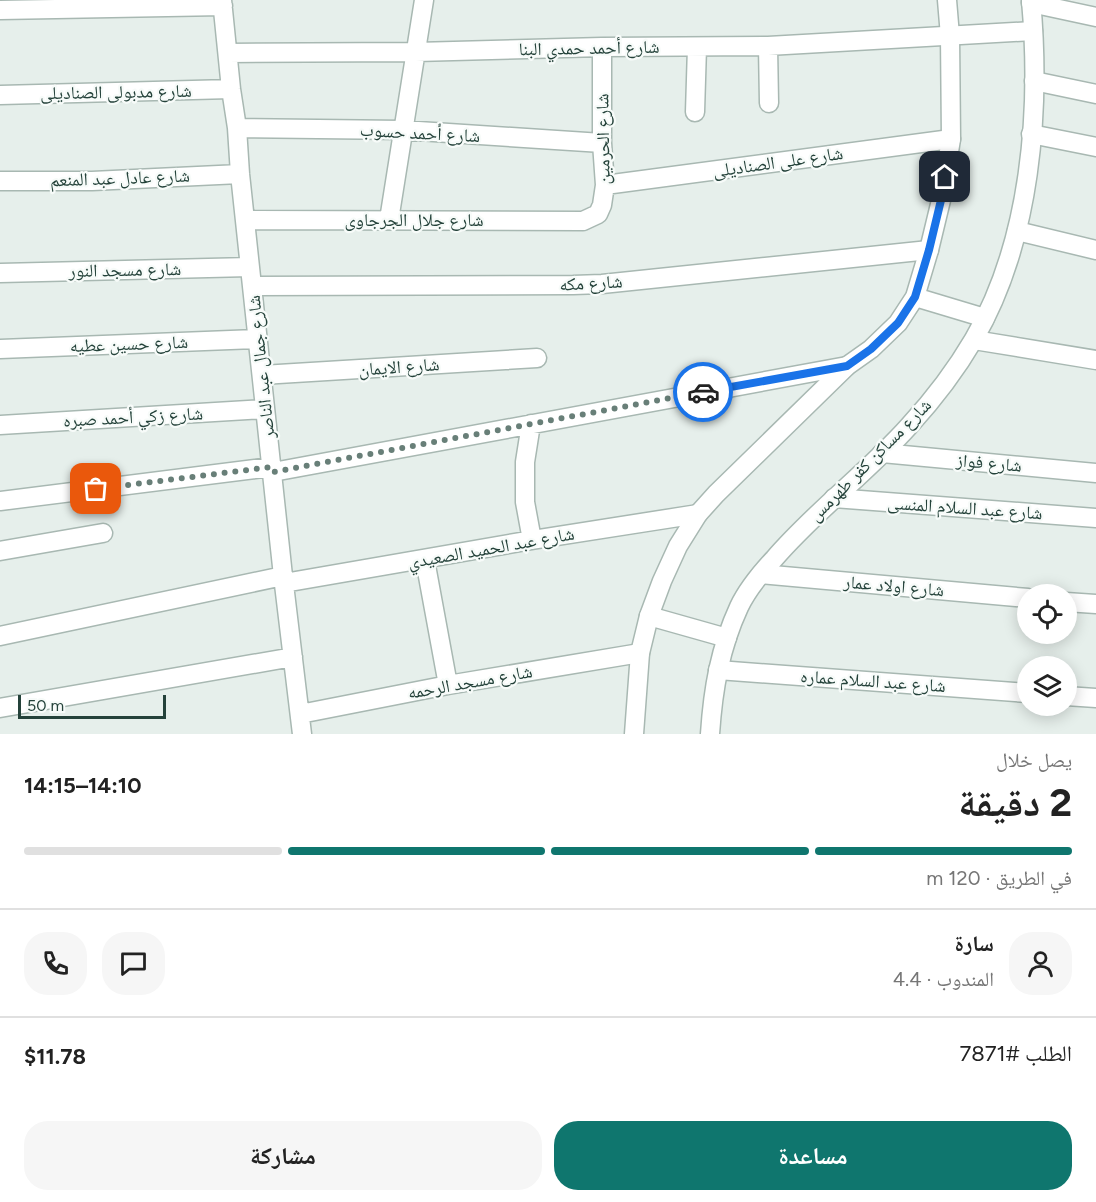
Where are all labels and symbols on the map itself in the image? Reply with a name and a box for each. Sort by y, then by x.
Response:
street label: شارع أحمد حمدي البنا [518,36,660,64]
street label: شارع مدبولى الصناديلى [40,80,192,104]
street label: شارع الحرمين [591,93,615,185]
street label: شارع أحمد حسوب [359,119,481,147]
street label: شارع على الصناديلى [711,142,845,182]
pin [919,151,970,202]
street label: شارع عادل عبد المنعم [50,165,190,192]
street label: شارع جلال الجرجاوى [344,209,484,231]
street label: شارع مسجد النور [68,258,181,282]
street label: شارع مكه [559,270,623,296]
street label: شارع جمال عبد الناصر [243,294,280,441]
street label: شارع حسين عطيه [69,331,189,357]
street label: شارع الايمان [358,353,440,381]
courier [673,362,733,422]
street label: شارع مساكن كفر طهرمس [804,394,936,526]
street label: شارع زكي أحمد صبره [62,402,204,435]
street label: شارع فواز [954,449,1023,477]
pin [70,463,121,514]
street label: شارع عبد السلام المنسى [887,492,1043,525]
street label: شارع عبد الحميد الصعيدي [406,523,577,577]
street label: شارع اولاد عمار [842,571,945,601]
street label: شارع مسجد الرحمه [406,660,534,704]
street label: شارع عبد السلام عماره [800,665,946,698]
scale bar [18,692,166,720]

